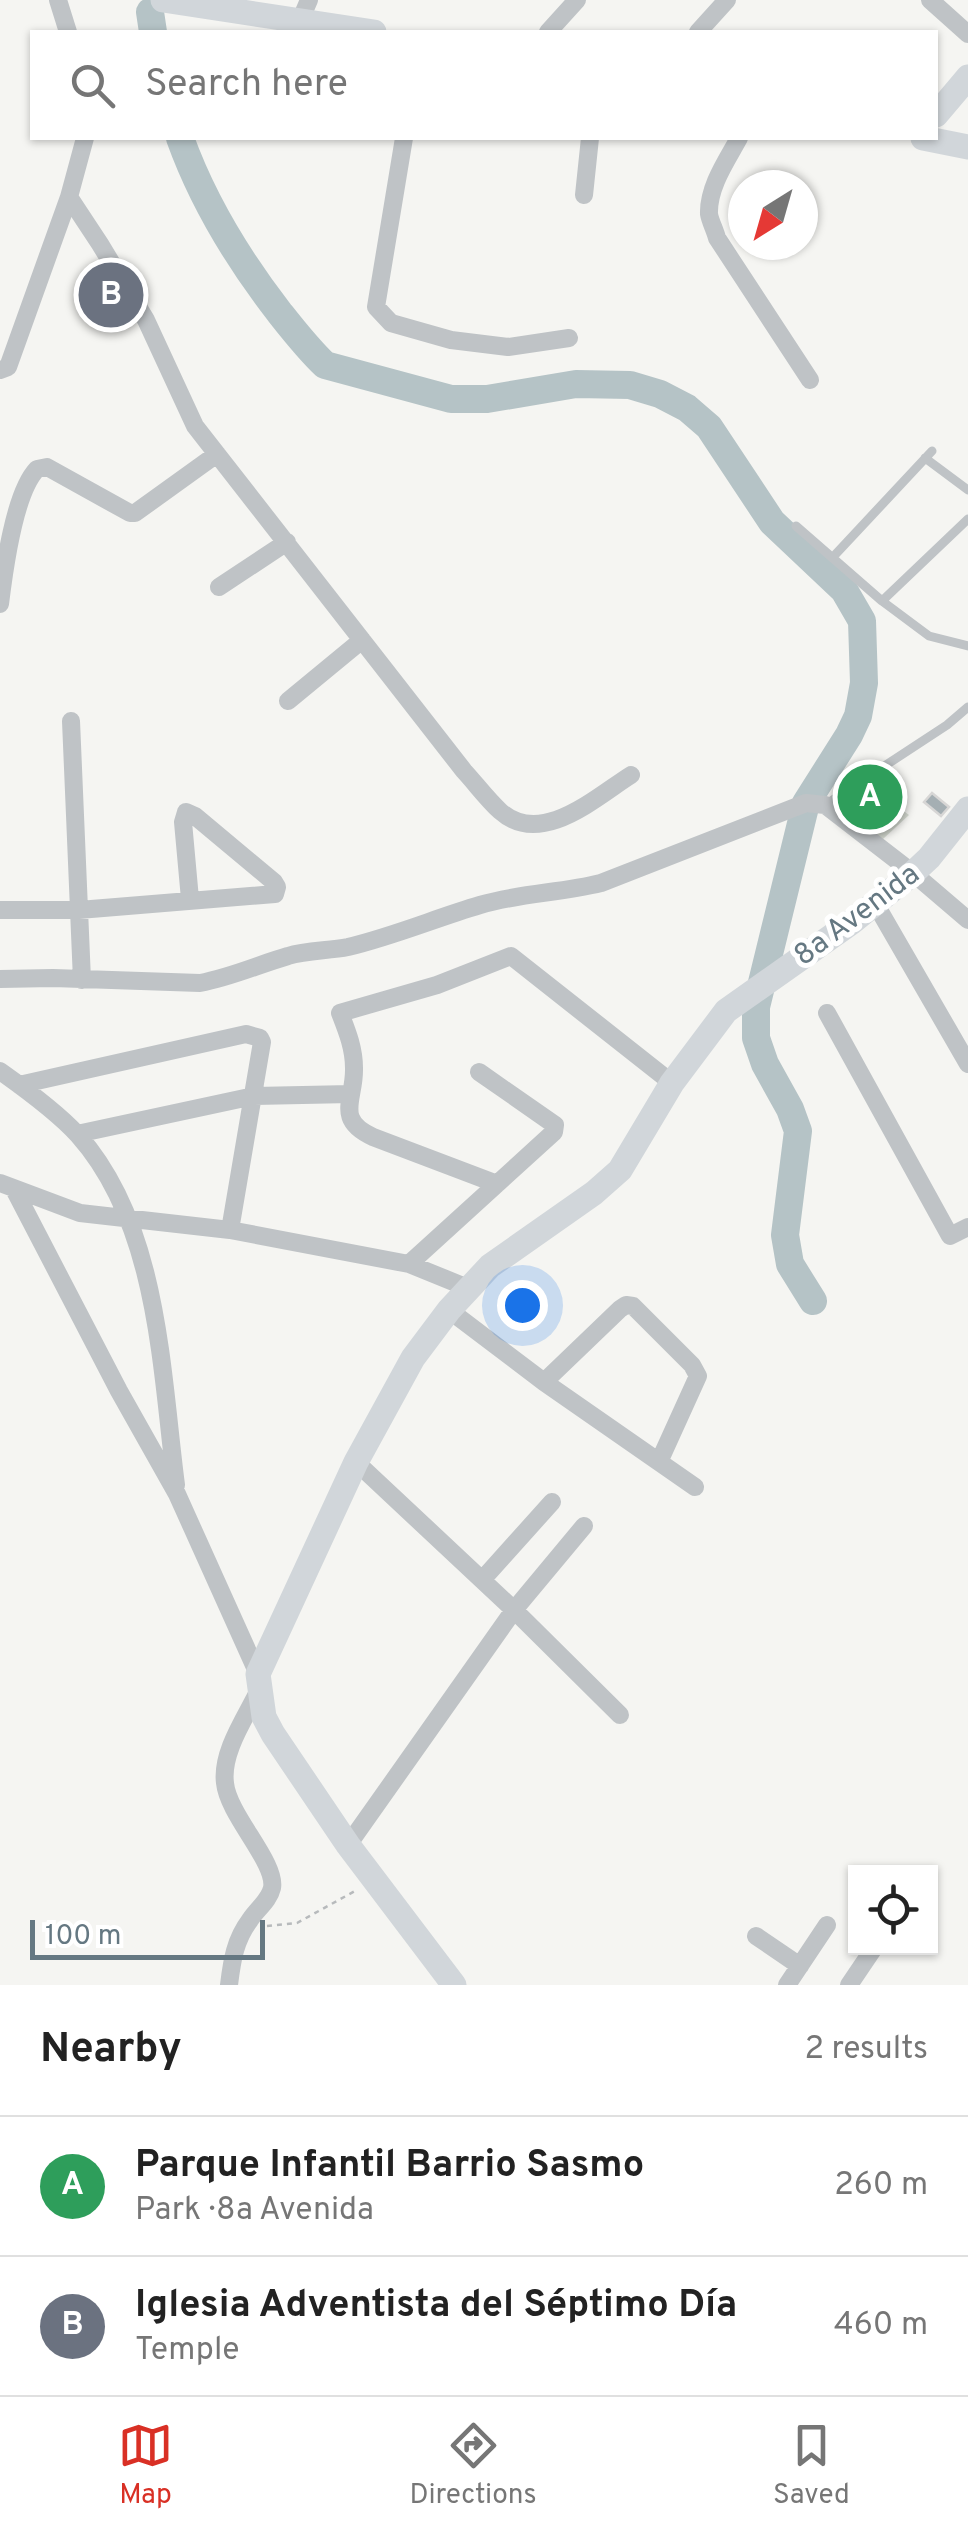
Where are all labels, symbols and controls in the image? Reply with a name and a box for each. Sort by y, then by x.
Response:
search box [30,30,938,140]
icon: search [65,58,120,113]
text: Search here [145,61,348,110]
north arrow [728,170,818,260]
pin: B [78,258,144,332]
pin: A [838,760,902,834]
street label: 8a Avenida [787,857,928,975]
your location [497,1280,548,1331]
map controls [848,1865,938,1955]
button: locate [848,1865,938,1955]
scale bar [30,1915,265,1960]
text: 100 m [45,1919,121,1955]
text: Nearby [40,2024,182,2077]
text: 2 results [804,2030,928,2070]
text: Parque Infantil Barrio Sasmo [135,2142,644,2191]
text: A [61,2166,84,2206]
text: 260 m [834,2166,928,2206]
text: Park · 8a Avenida [135,2191,374,2231]
text: Iglesia Adventista del Séptimo Día [135,2282,737,2331]
text: B [61,2306,84,2346]
text: 460 m [834,2306,928,2346]
text: Temple [135,2331,240,2371]
tab: Map [118,2418,173,2514]
tab: Directions [409,2418,537,2514]
tab: Saved [773,2418,850,2514]

